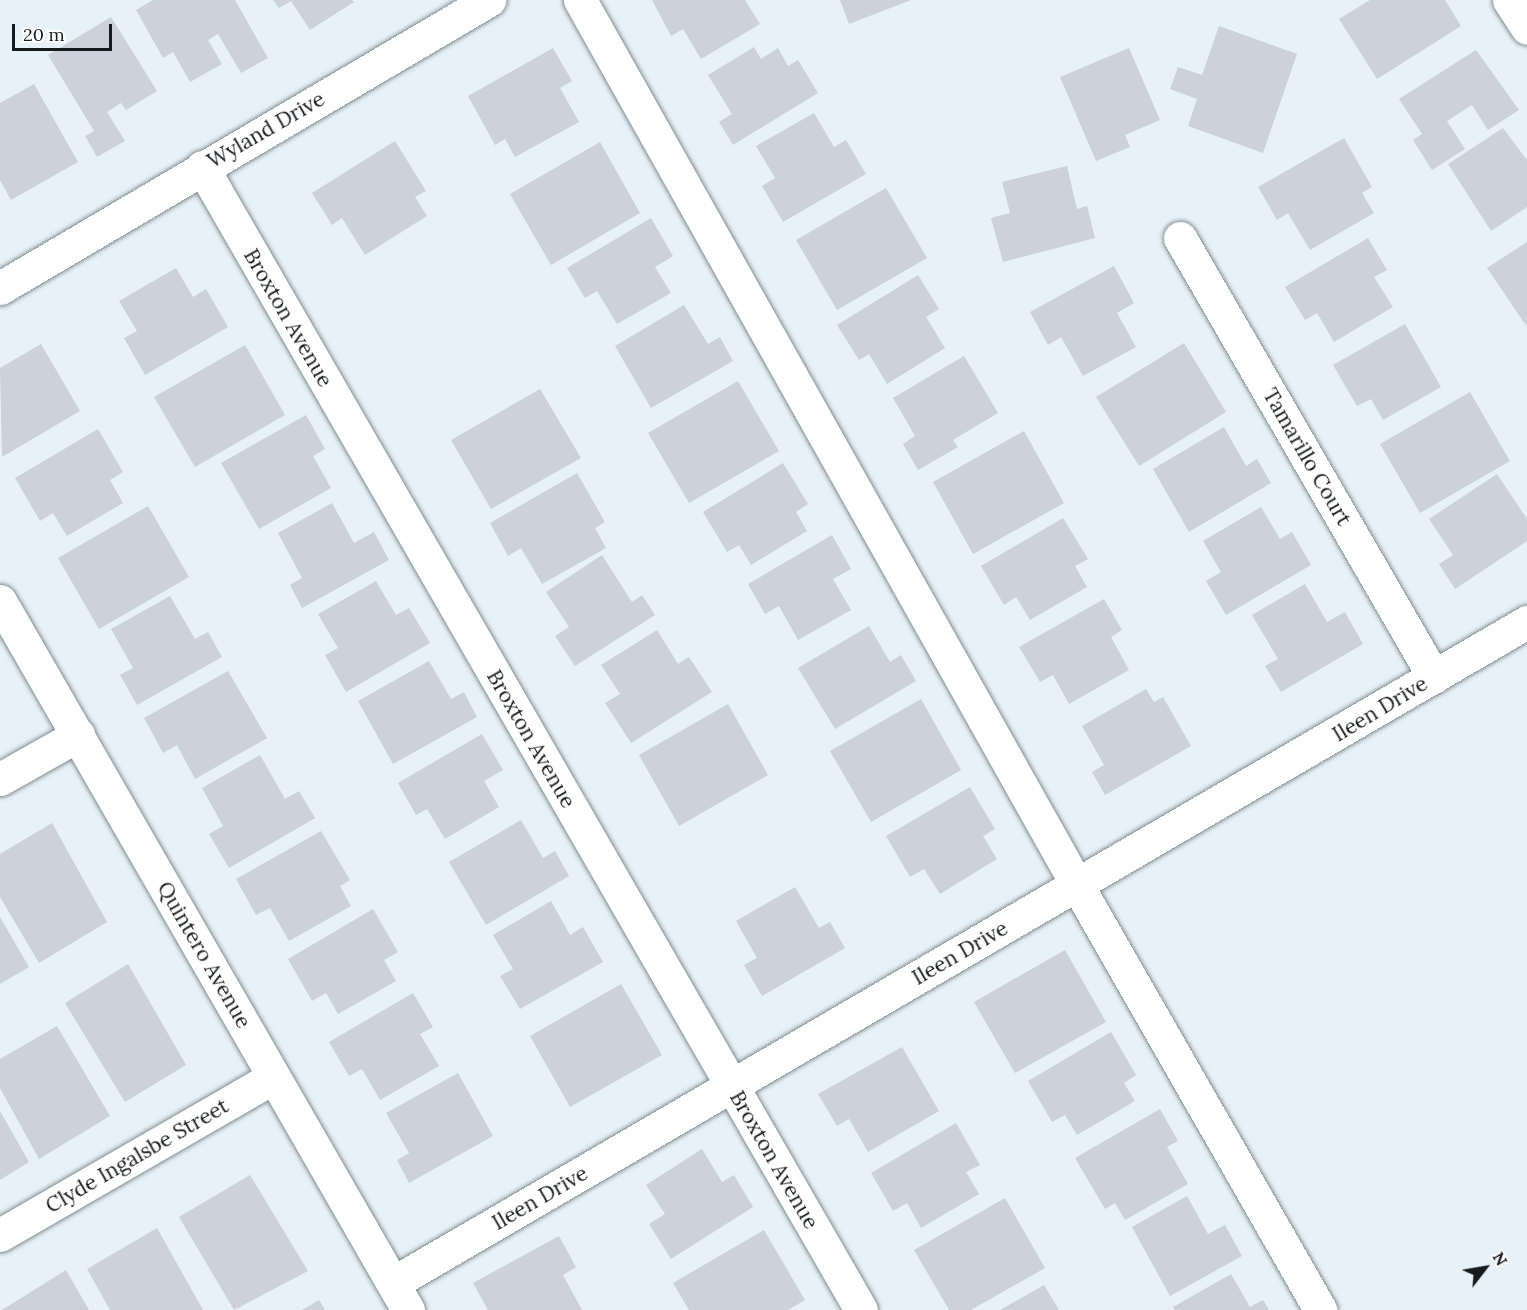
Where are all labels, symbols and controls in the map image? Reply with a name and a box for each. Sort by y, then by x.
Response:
scale bar [15,12,116,50]
text: 20 m [23,23,65,46]
street label: Wyland Drive [203,86,329,174]
street label: Broxton Avenue [238,245,338,391]
street label: Tamarillo Court [1257,384,1357,530]
street label: Broxton Avenue [481,666,581,812]
street label: Ileen Drive [1328,671,1432,747]
street label: Quintero Avenue [152,877,256,1033]
street label: Ileen Drive [908,916,1012,990]
street label: Broxton Avenue [724,1087,824,1233]
street label: Clyde Ingalsbe Street [41,1093,233,1219]
street label: Ileen Drive [488,1161,592,1235]
north arrow [1455,1238,1515,1298]
text: N [1489,1248,1512,1269]

